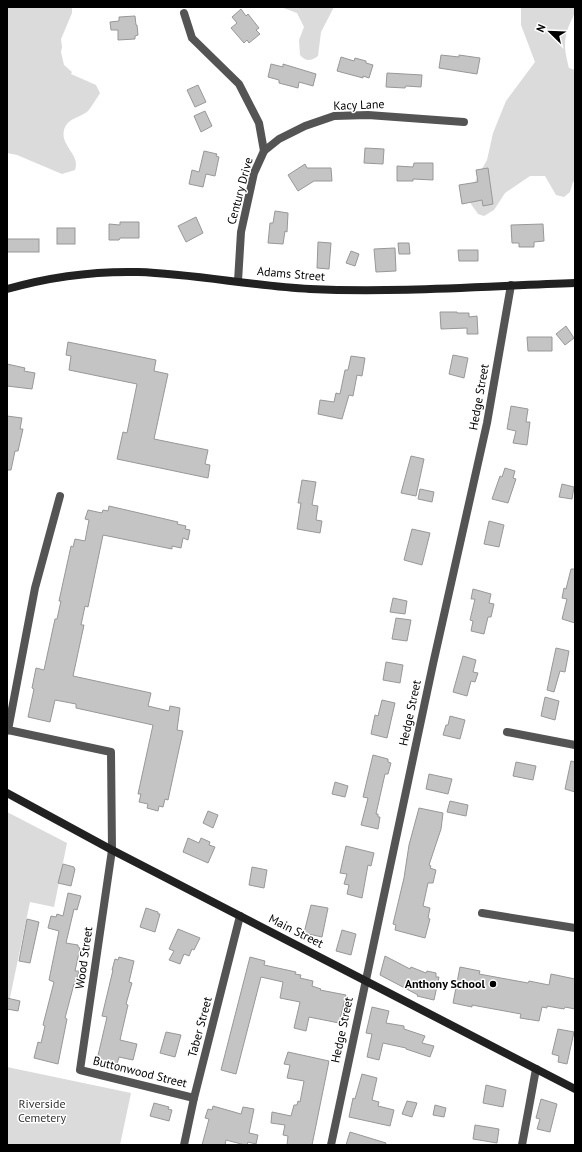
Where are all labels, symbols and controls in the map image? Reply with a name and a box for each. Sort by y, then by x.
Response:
north arrow [530,12,570,52]
text: N [533,22,549,34]
street label: Kacy Lane [333,96,385,113]
street label: Century Drive [223,156,256,226]
street label: Adams Street [256,263,326,284]
street label: Hedge Street [465,363,492,431]
street label: Hedge Street [395,679,424,747]
street label: Main Street [267,910,326,951]
street label: Wood Street [72,926,95,990]
place label: Anthony School [405,976,485,991]
marker: Anthony School [488,979,498,989]
street label: Taber Street [184,995,215,1059]
street label: Hedge Street [327,996,356,1064]
street label: Buttonwood Street [92,1053,189,1090]
park label: Riverside Cemetery [18,1096,66,1125]

